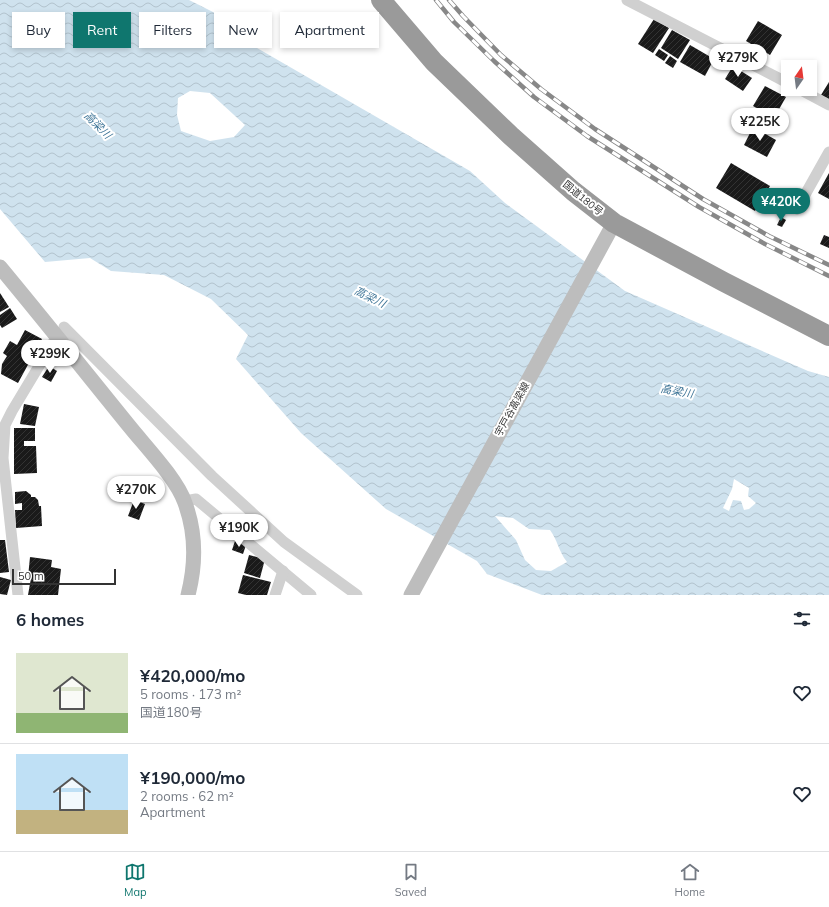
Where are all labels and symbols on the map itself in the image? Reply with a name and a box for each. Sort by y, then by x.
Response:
pin: ¥279K [710,44,766,78]
north arrow [781,60,817,96]
water label: 高梁川 [81,108,115,142]
pin: ¥225K [732,108,788,142]
street label: 国道180号 [560,178,606,218]
pin: ¥420K [753,188,809,222]
water label: 高梁川 [352,283,389,311]
pin: ¥299K [22,340,78,374]
street label: 宇戸谷高梁線 [492,380,532,438]
water label: 高梁川 [660,381,695,401]
pin: ¥270K [108,476,164,510]
pin: ¥190K [211,514,267,548]
scale bar [12,567,116,586]

